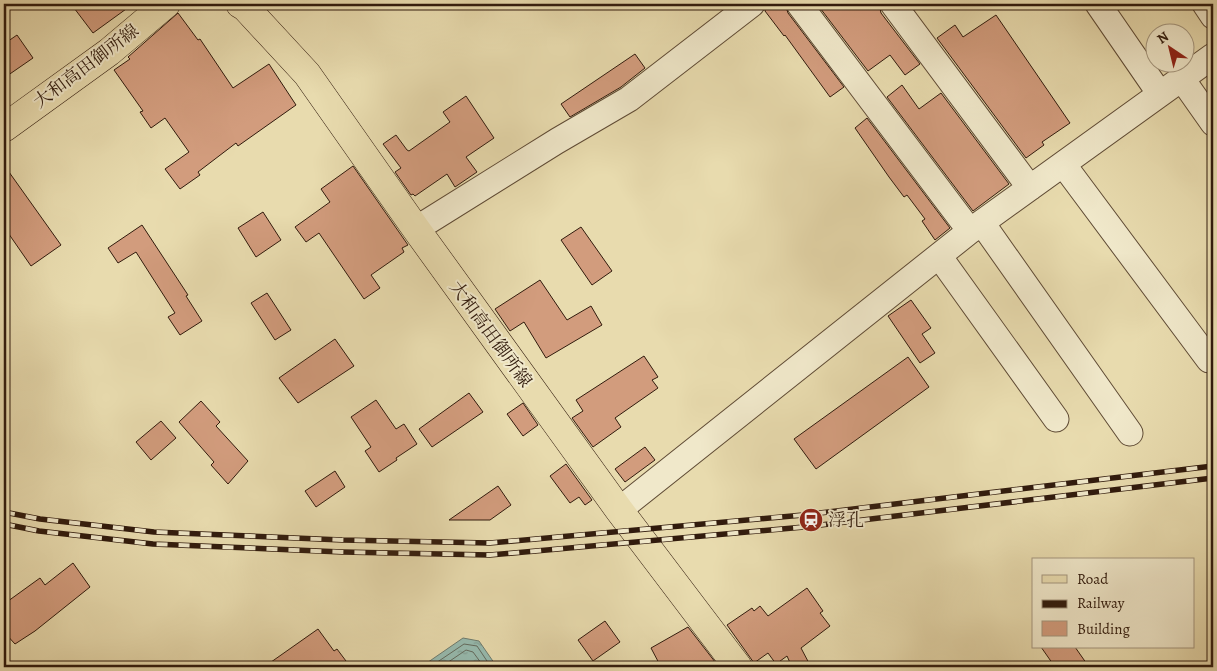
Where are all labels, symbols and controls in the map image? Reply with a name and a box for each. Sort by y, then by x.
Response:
street label: 大和高田御所線 [28,19,144,113]
north arrow [1144,22,1194,72]
text: N [1153,27,1172,48]
street label: 大和高田御所線 [444,276,538,392]
station icon: 浮孔 [798,507,824,533]
place label: 浮孔 [828,508,864,532]
legend [1032,558,1194,648]
text: Road [1077,569,1109,589]
text: Railway [1077,593,1125,613]
text: Building [1077,619,1130,639]

